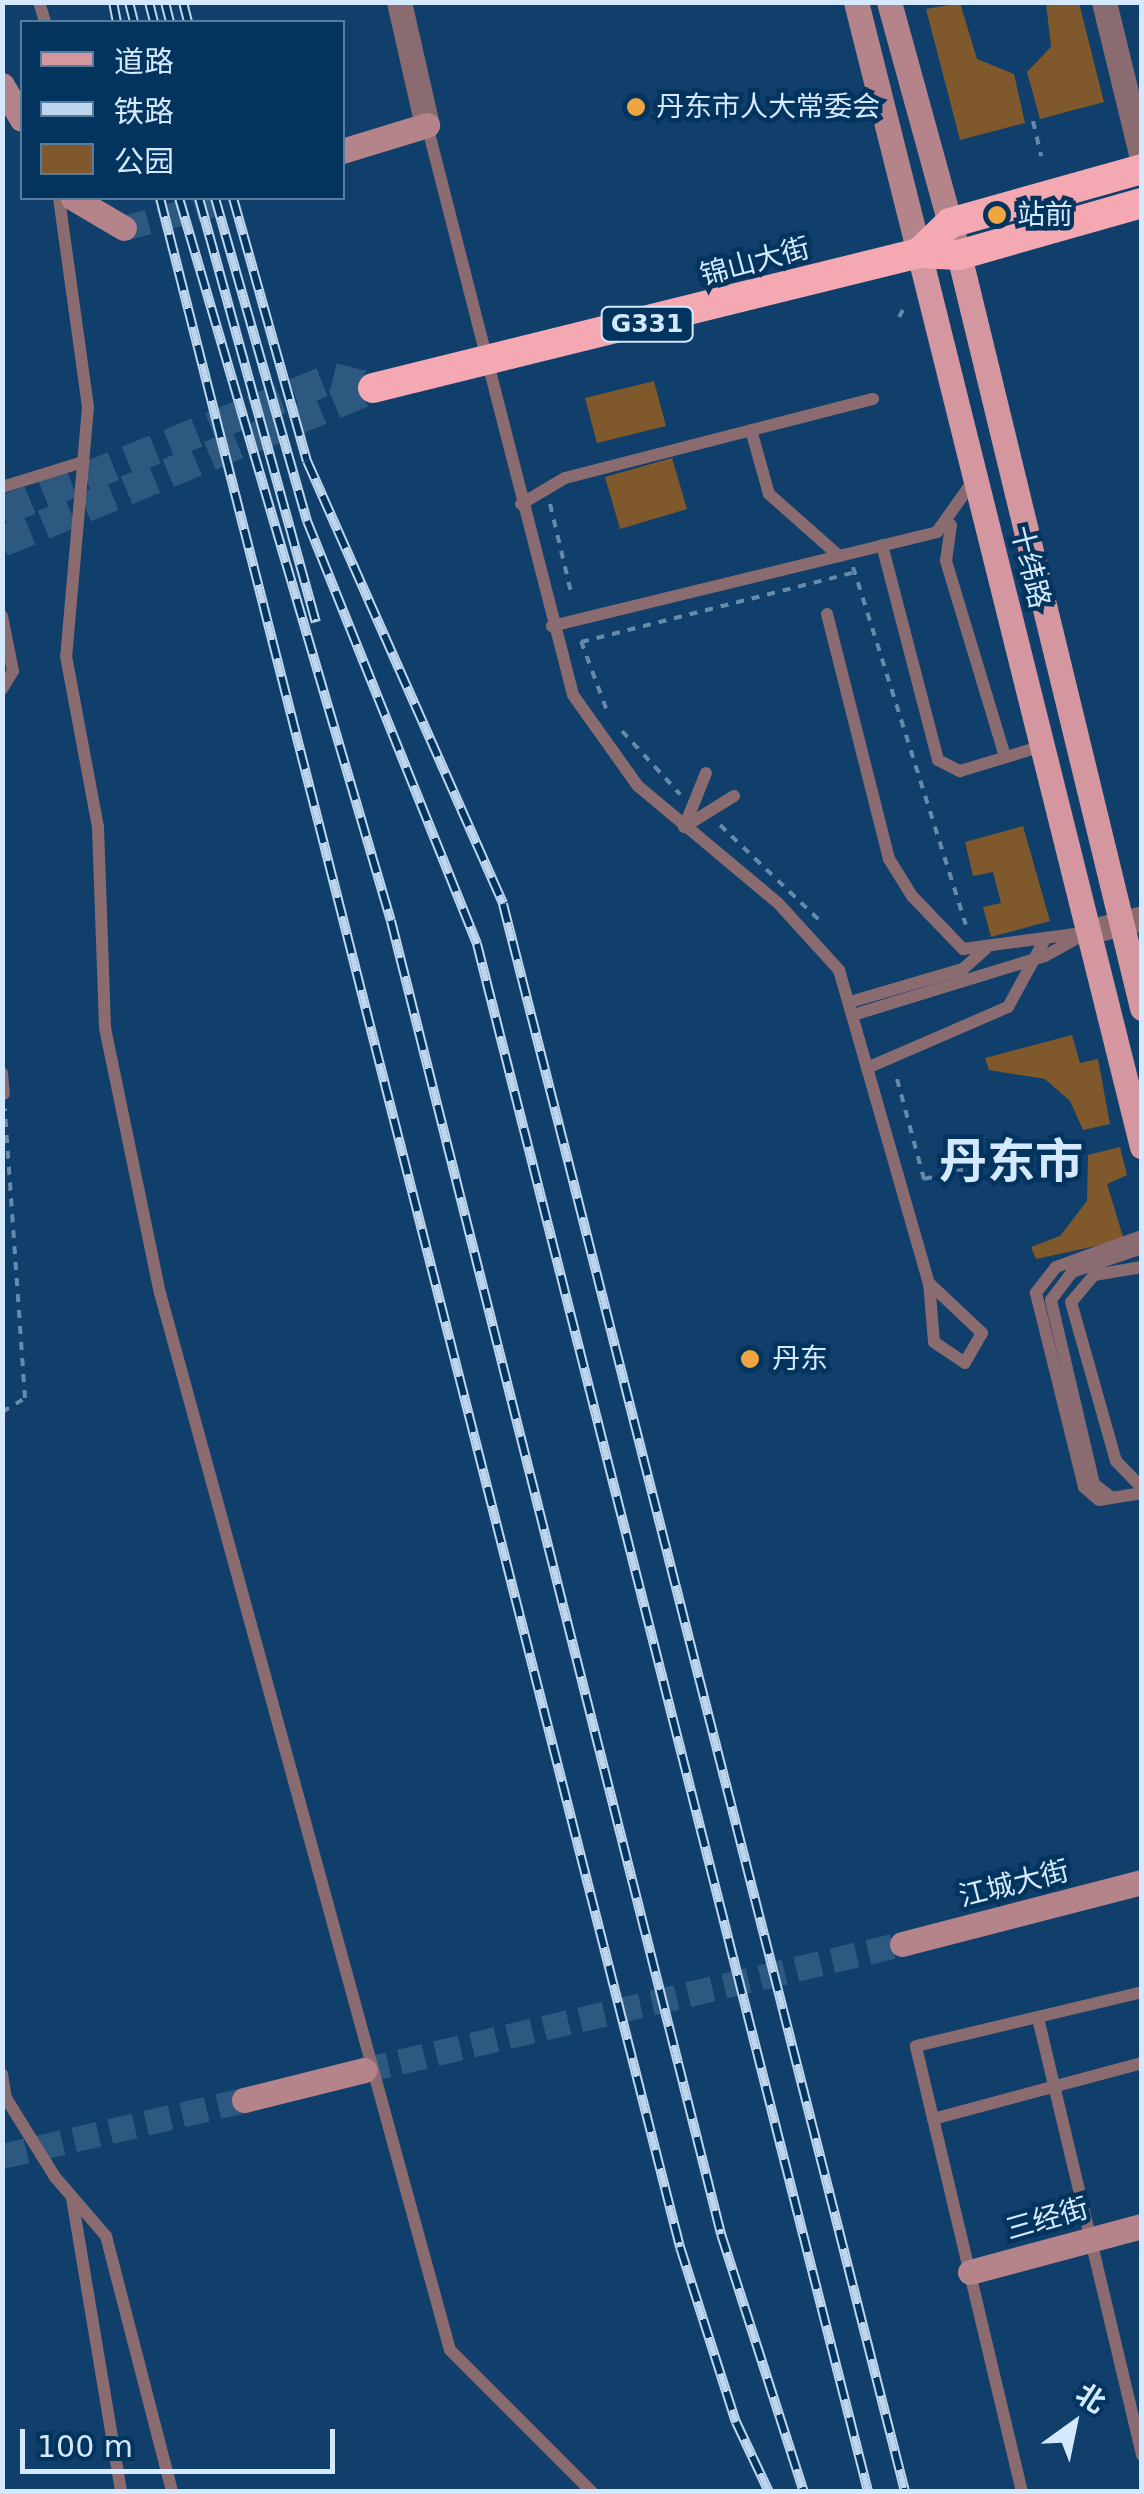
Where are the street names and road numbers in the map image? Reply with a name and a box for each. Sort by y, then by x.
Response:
street label: 锦山大街 [697,231,813,293]
road number: G331 [600,304,694,344]
street label: 十纬路 [1004,522,1056,612]
street label: 江城大街 [956,1854,1072,1914]
street label: 三经街 [1002,2191,1092,2247]

